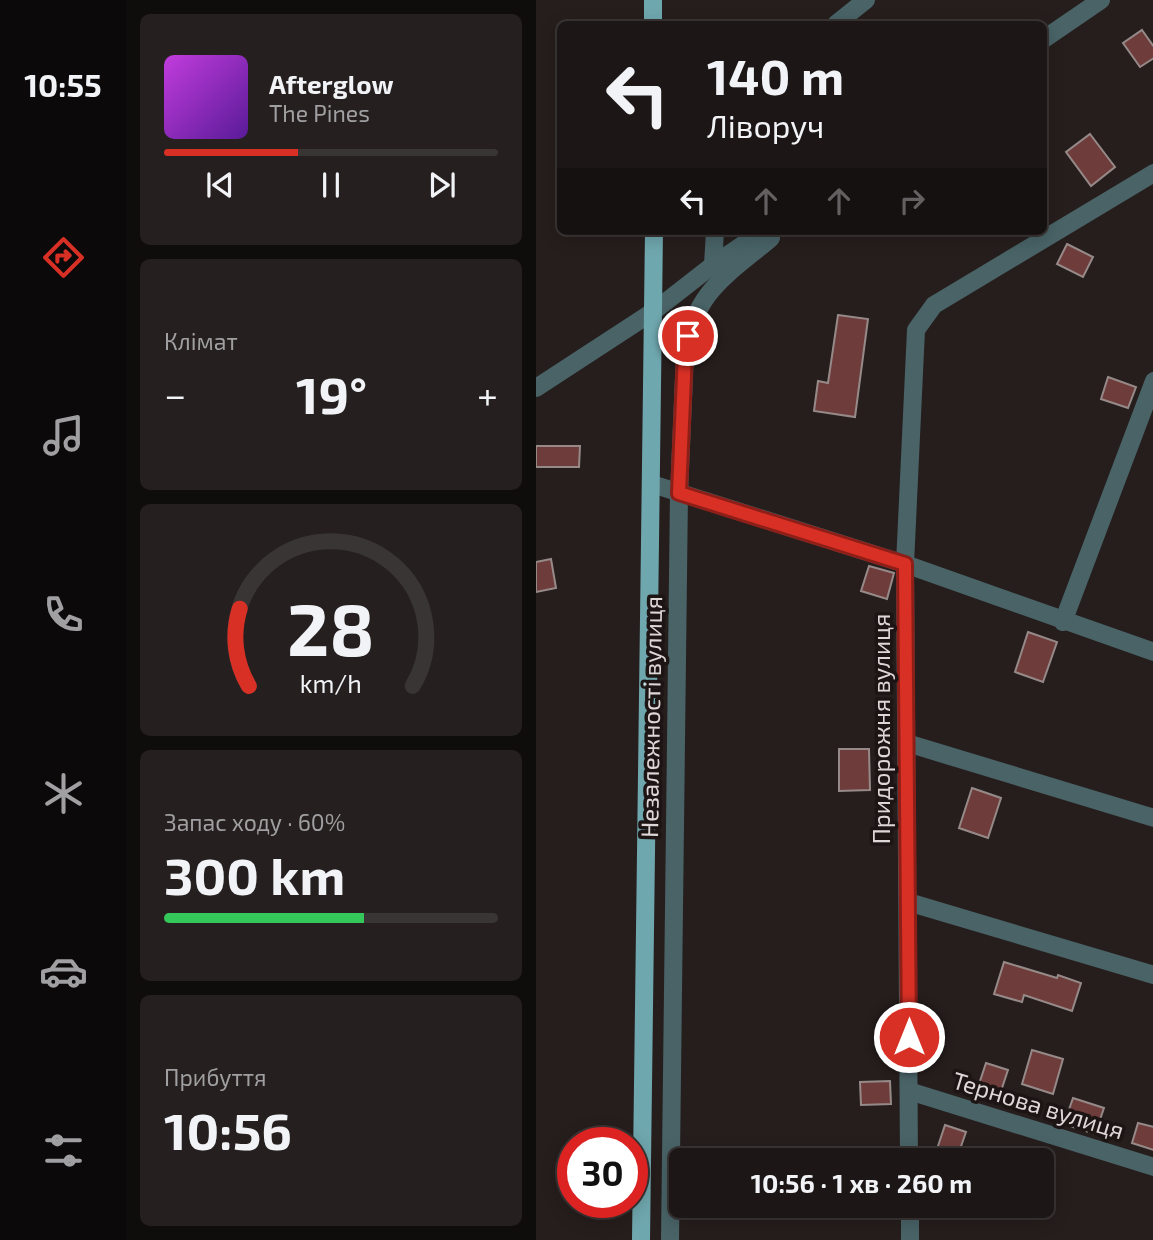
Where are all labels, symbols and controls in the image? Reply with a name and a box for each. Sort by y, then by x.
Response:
text: 140 m [707,46,844,105]
icon: left [592,49,683,140]
text: 10:55 [24,65,102,103]
text: Afterglow [269,68,394,99]
text: The Pines [269,99,370,127]
text: Ліворуч [707,106,824,144]
icon: previous [201,166,239,204]
icon: pause [312,166,350,204]
icon: next [423,166,461,204]
icon: left [674,182,712,220]
icon: ahead [747,182,785,220]
icon: ahead [820,182,858,220]
icon: right [893,182,931,220]
icon: directions [39,233,88,282]
pin [658,306,718,366]
icon: arrive [669,317,707,355]
text: Клімат [164,327,238,355]
text: 19° [296,362,367,424]
text: − [164,371,186,417]
text: + [477,371,498,417]
icon: music [39,411,88,460]
text: 28 [287,583,375,671]
icon: phone [39,590,88,639]
street label: Незалежності вулиця [634,596,668,838]
street label: Придорожня вулиця [866,614,896,844]
text: km/h [300,668,362,698]
icon: climate [39,769,88,818]
text: Запас ходу · 60% [164,808,345,836]
text: 300 km [164,843,345,905]
icon: car [39,947,88,996]
position arrow [872,1000,946,1074]
text: Прибуття [164,1063,267,1091]
street label: Тернова вулиця [949,1065,1128,1145]
text: 10:56 [164,1098,292,1160]
icon: filters [39,1126,88,1175]
speed limit sign: 30 [557,1127,648,1218]
text: 10:56 · 1 хв · 260 m [751,1167,972,1198]

